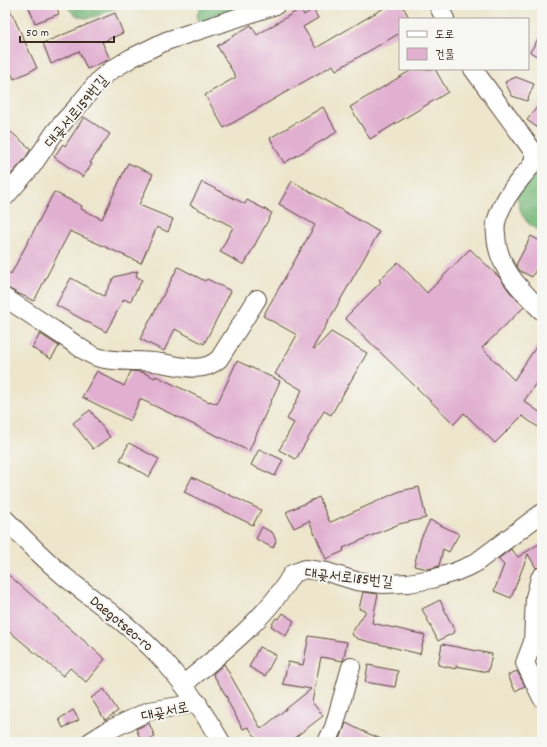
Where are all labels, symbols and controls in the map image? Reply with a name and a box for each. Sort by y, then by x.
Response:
scale bar [20,18,114,44]
legend [399,18,529,70]
text: 50 m [26,25,49,42]
text: 도로 [435,27,454,44]
text: 건물 [435,47,455,64]
street label: 대곶서로159번길 [40,71,115,154]
street label: 대곶서로185번길 [304,563,394,595]
street label: Daegotseo-ro [84,591,158,658]
street label: 대곶서로 [140,697,191,729]

